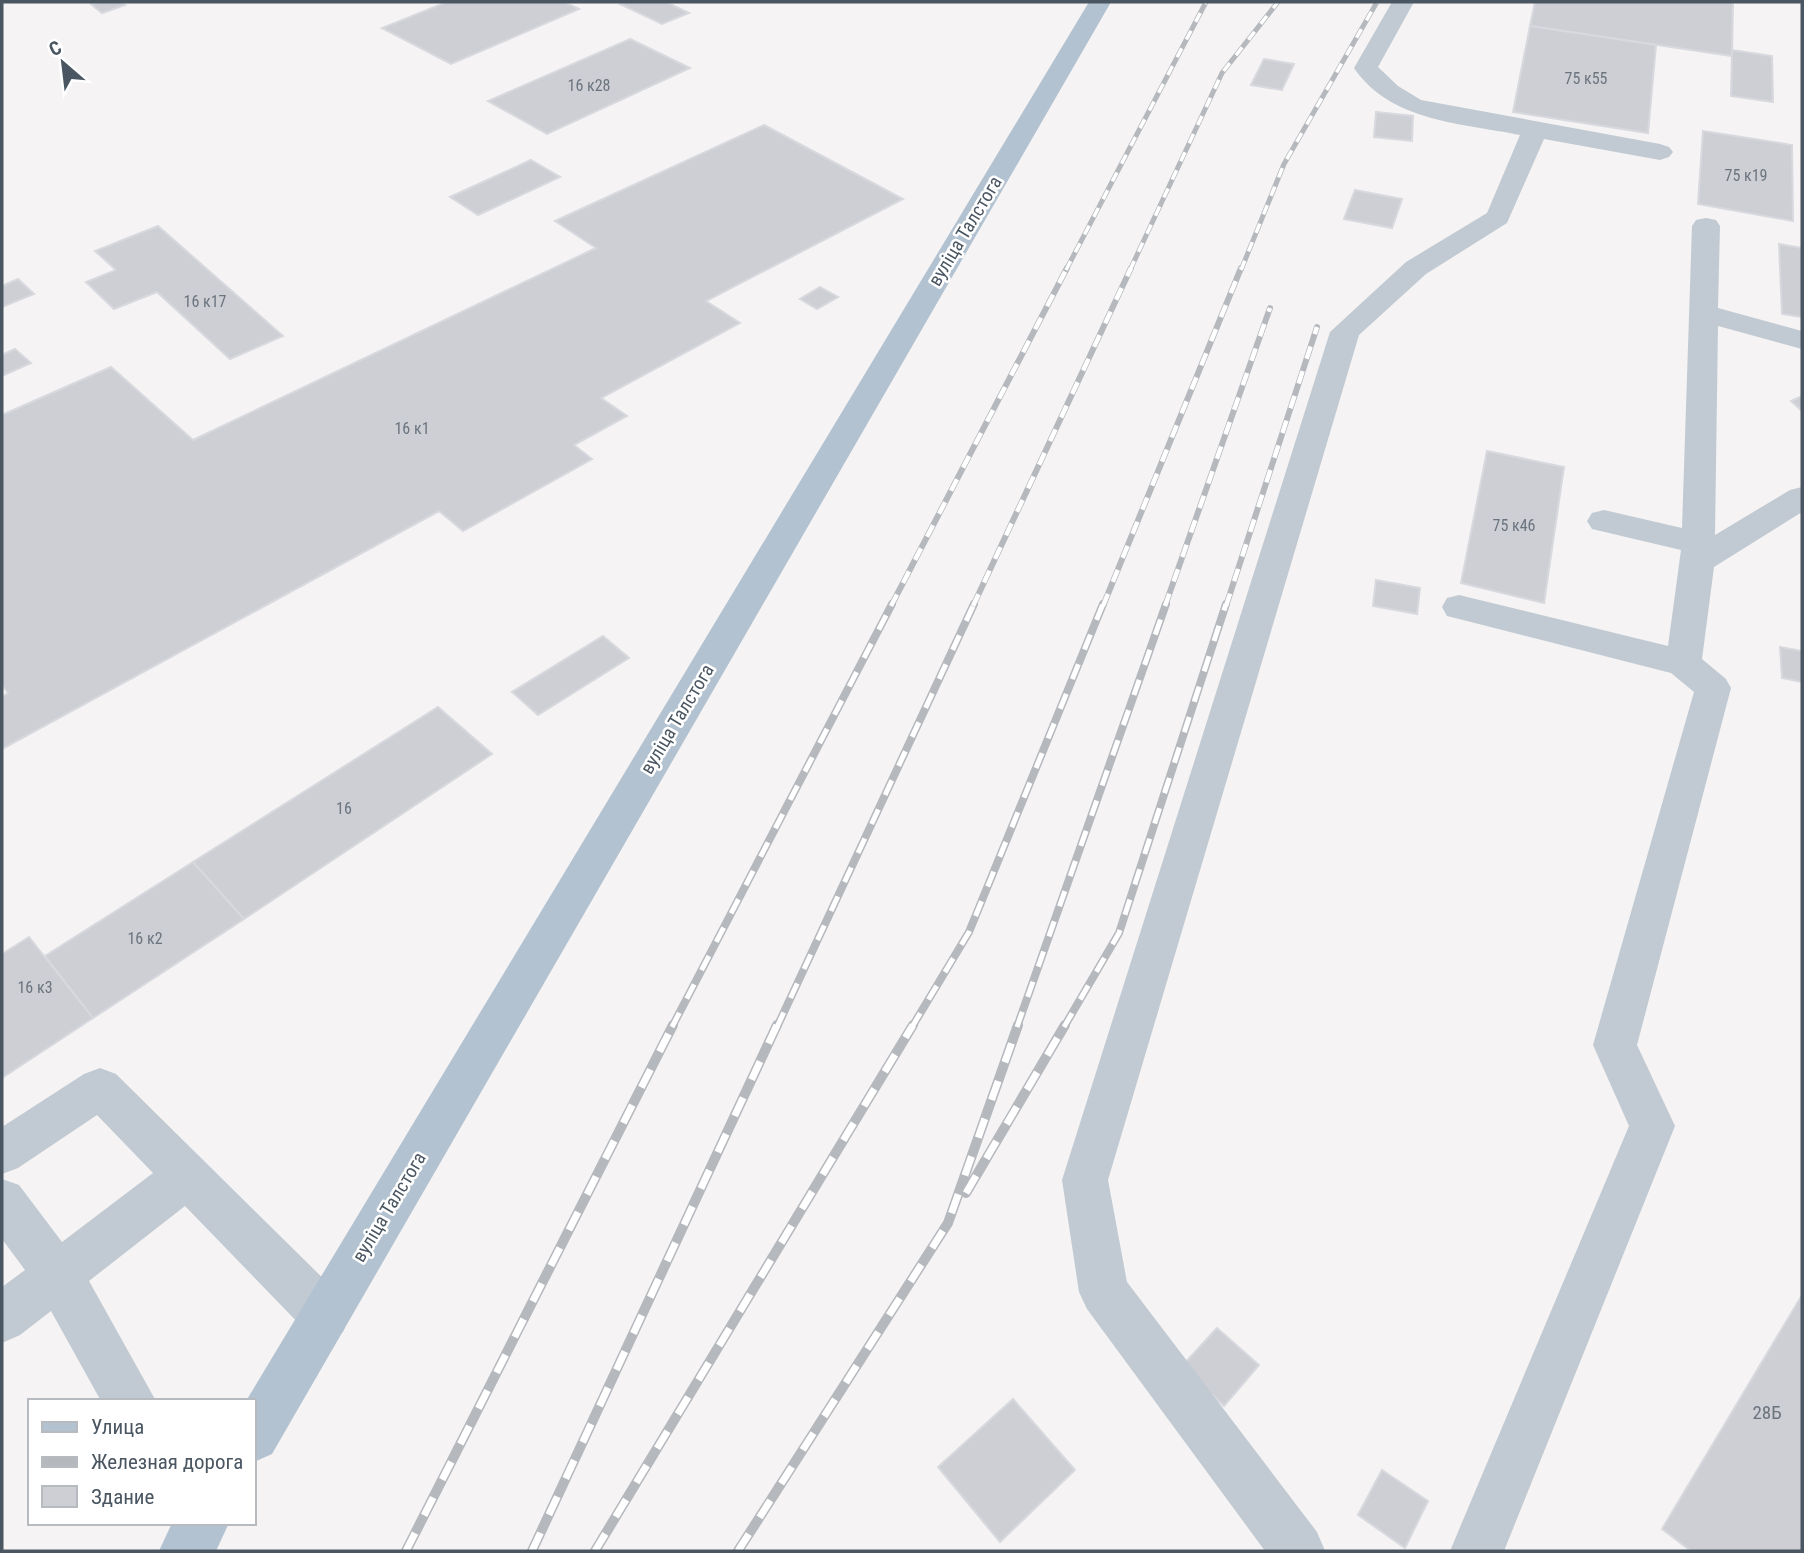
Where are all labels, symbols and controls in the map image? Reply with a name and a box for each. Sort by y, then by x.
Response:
north arrow [28,28,98,98]
text: С [45,36,66,61]
house number: 75 к55 [1565,69,1608,88]
house number: 16 к28 [568,76,610,95]
house number: 75 к19 [1725,166,1767,185]
street label: вуліца Талстога [923,172,1007,290]
house number: 16 к17 [184,292,227,311]
house number: 16 к1 [394,419,430,438]
house number: 75 к46 [1493,516,1536,535]
street label: вуліца Талстога [635,660,719,778]
house number: 16 [336,799,352,818]
house number: 16 к2 [127,929,163,948]
house number: 16 к3 [17,978,53,997]
street label: вуліца Талстога [347,1148,431,1266]
legend [28,1399,256,1525]
house number: 28Б [1752,1401,1782,1424]
text: Улица [91,1415,144,1439]
text: Железная дорога [91,1450,243,1474]
text: Здание [91,1485,155,1509]

